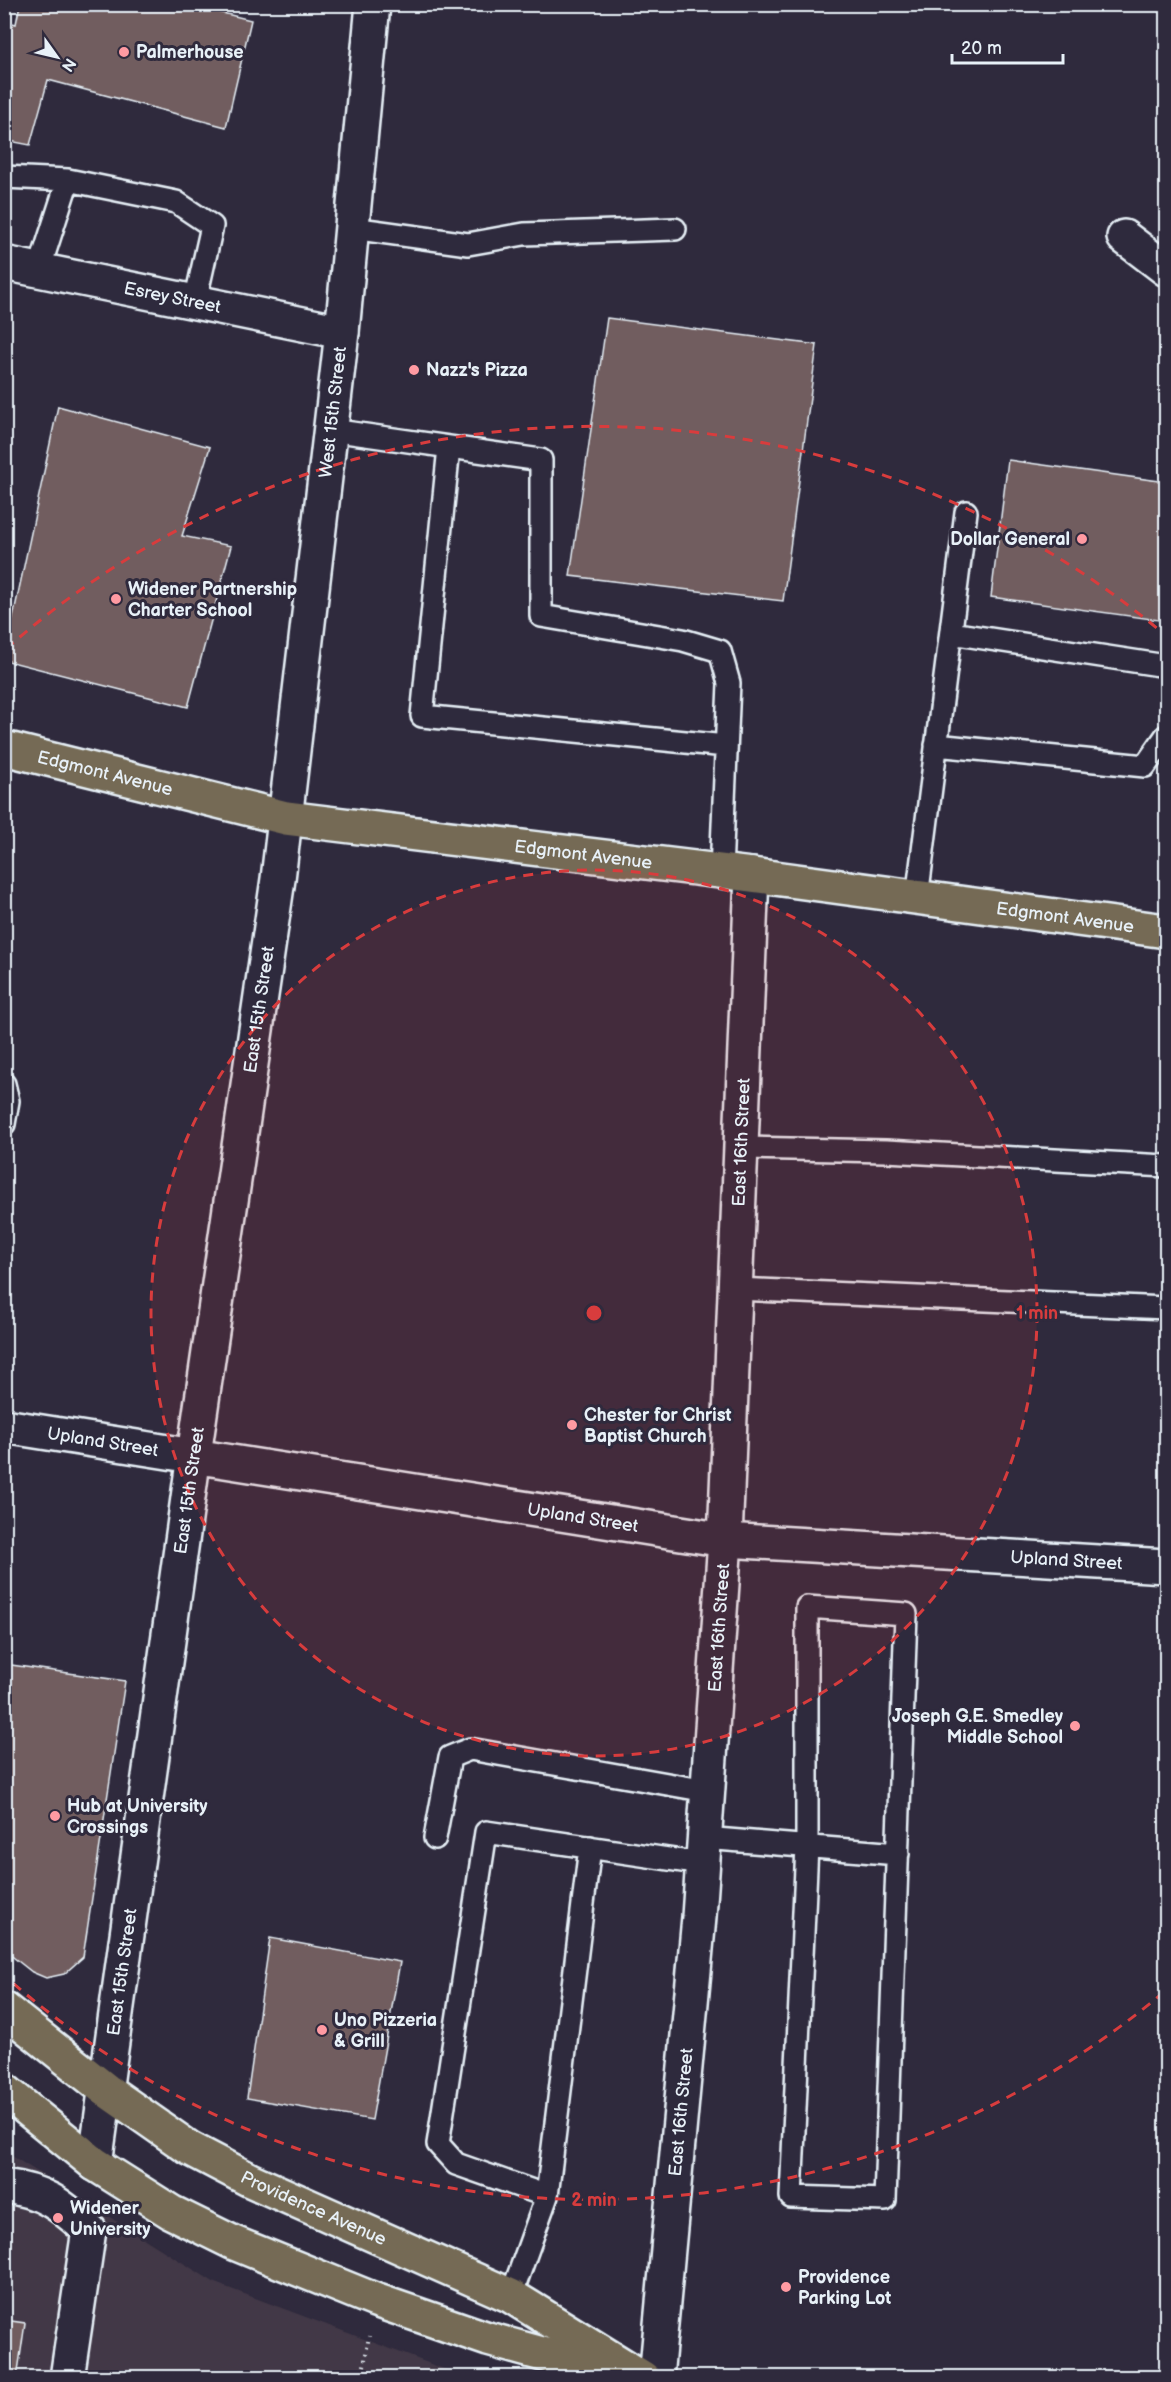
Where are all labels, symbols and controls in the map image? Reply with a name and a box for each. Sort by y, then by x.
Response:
north arrow [27,27,87,87]
scale bar [952,27,1063,65]
text: 20 m [961,38,1002,59]
place label: Palmerhouse [136,42,244,63]
marker: Palmerhouse [117,45,131,59]
text: N [57,54,79,75]
street label: Esrey Street [122,277,223,318]
street label: West 15th Street [315,345,351,479]
place label: Nazz's Pizza [426,360,528,381]
marker: Nazz's Pizza [407,363,421,377]
place label: Dollar General [950,529,1070,550]
marker: Dollar General [1075,532,1089,546]
place label: Widener Partnership Charter School [128,579,297,621]
marker: Widener Partnership Charter School [109,592,123,606]
street label: Edgmont Avenue [35,746,175,800]
street label: Edgmont Avenue [513,836,654,873]
street label: Edgmont Avenue [995,898,1136,937]
street label: East 15th Street [239,944,279,1075]
street label: East 16th Street [728,1077,754,1207]
centre of rings [584,1303,604,1323]
text: 1 min [1016,1303,1058,1324]
place label: Chester for Christ Baptist Church [584,1405,732,1447]
marker: Chester for Christ Baptist Church [565,1418,579,1432]
street label: Upland Street [46,1422,160,1461]
street label: East 15th Street [170,1425,209,1555]
street label: Upland Street [526,1498,640,1537]
street label: Upland Street [1010,1546,1124,1574]
street label: East 16th Street [704,1562,734,1693]
place label: Joseph G.E. Smedley Middle School [892,1706,1064,1748]
marker: Joseph G.E. Smedley Middle School [1068,1719,1082,1733]
place label: Hub at University Crossings [67,1796,208,1838]
marker: Hub at University Crossings [48,1809,62,1823]
street label: East 15th Street [103,1906,141,2037]
place label: Uno Pizzeria & Grill [334,2010,437,2052]
marker: Uno Pizzeria & Grill [315,2023,329,2037]
street label: East 16th Street [664,2047,697,2177]
street label: Providence Avenue [237,2167,390,2250]
text: 2 min [571,2190,617,2211]
place label: Widener University [70,2198,151,2240]
marker: Widener University [51,2211,65,2225]
place label: Providence Parking Lot [798,2267,891,2309]
marker: Providence Parking Lot [779,2280,793,2294]

